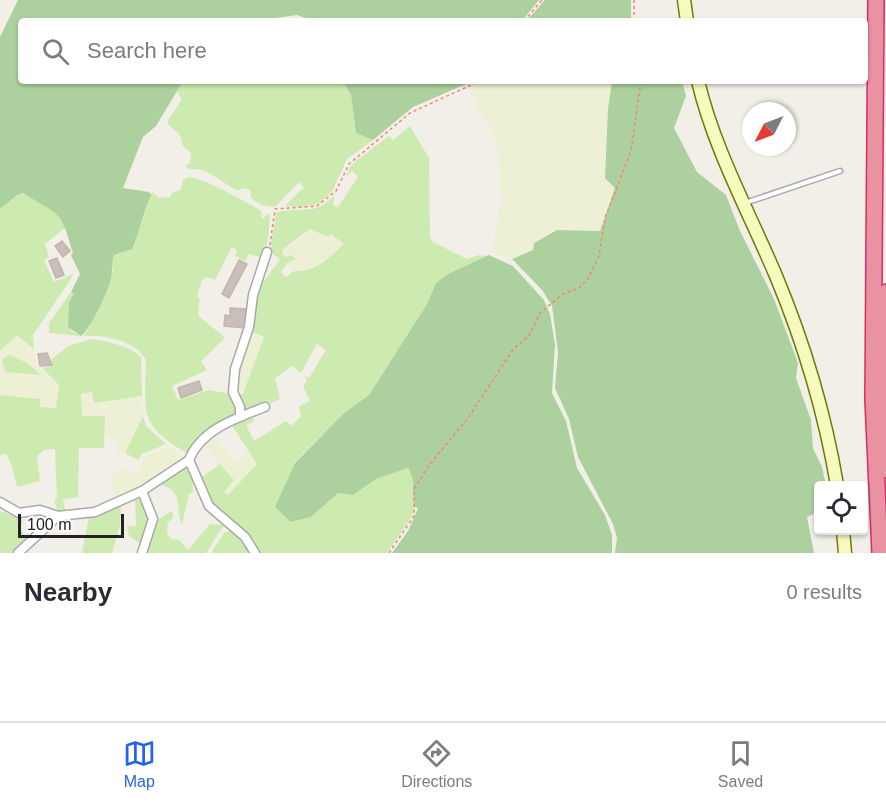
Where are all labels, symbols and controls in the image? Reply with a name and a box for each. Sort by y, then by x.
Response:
search box [18,18,868,84]
icon: search [39,35,72,68]
text: Search here [87,38,207,63]
north arrow [742,102,796,156]
map controls [814,481,868,535]
button: locate [814,481,868,535]
scale bar [18,511,124,538]
text: 100 m [27,516,71,533]
text: Nearby [24,577,112,607]
text: 0 results [786,581,862,603]
tab: Map [123,737,156,791]
tab: Directions [401,737,472,791]
tab: Saved [718,737,763,791]

